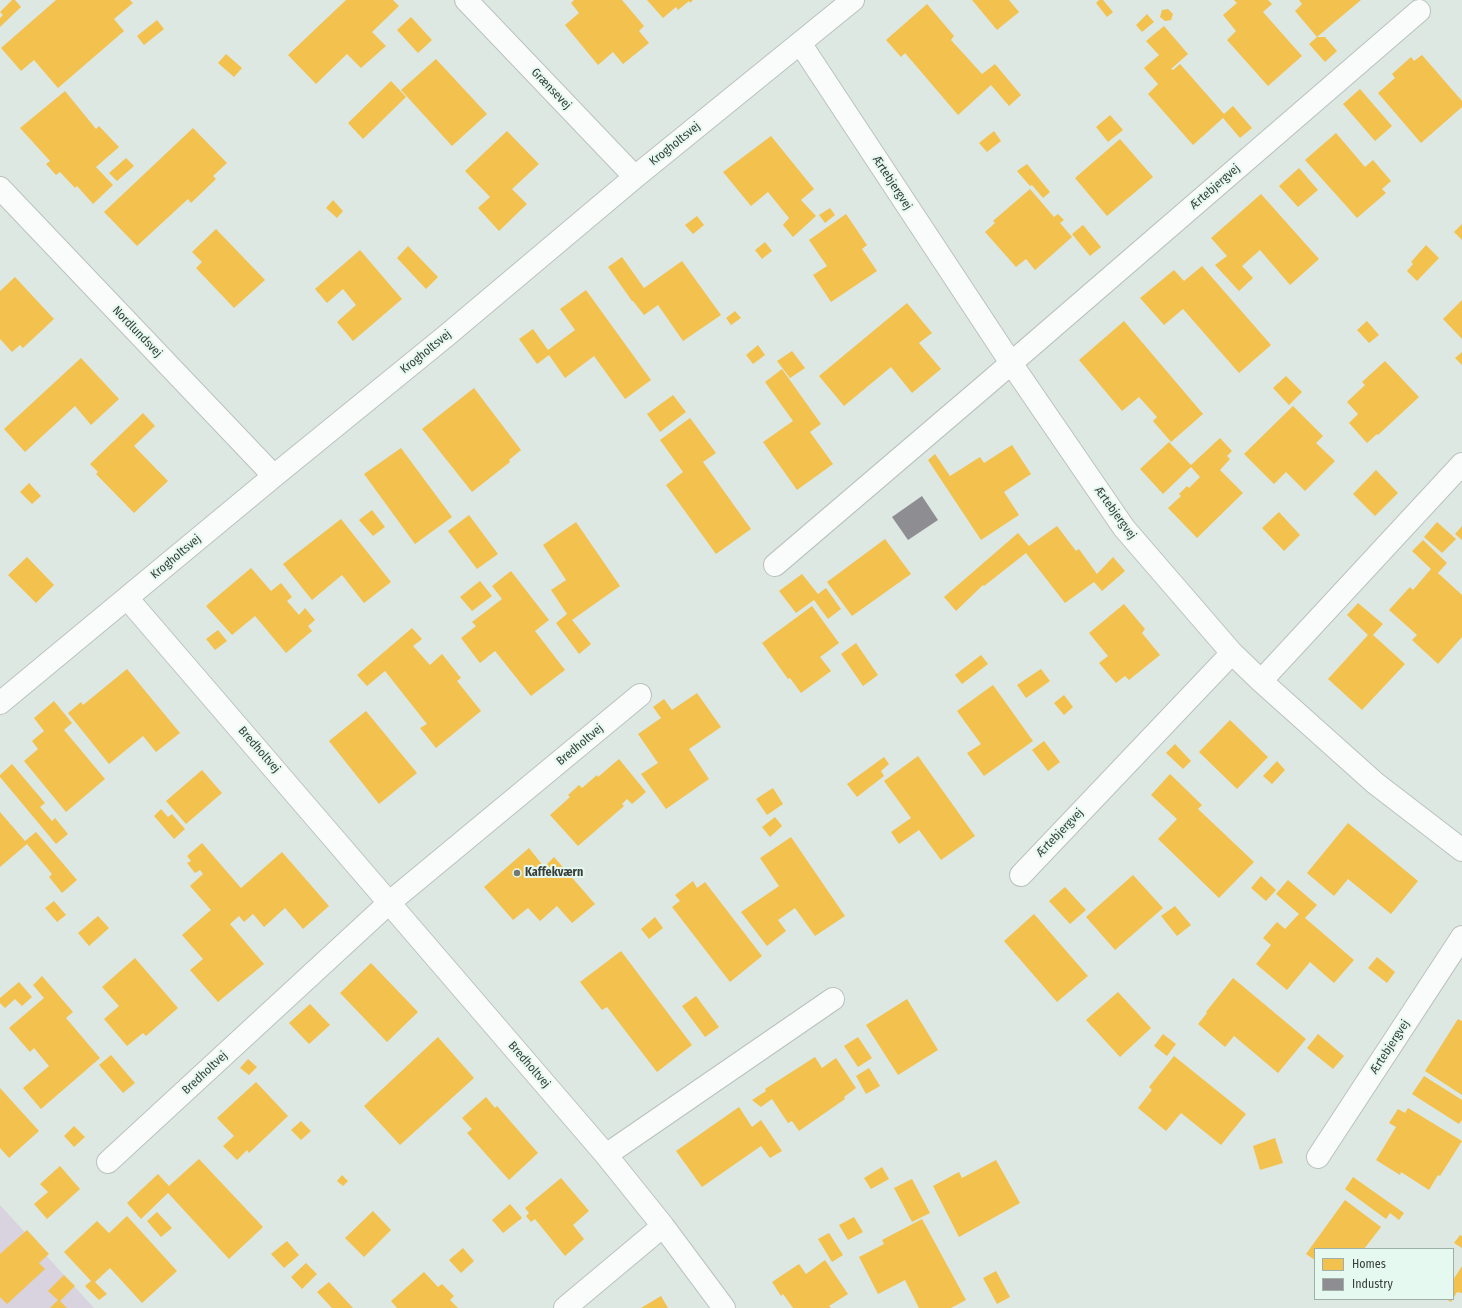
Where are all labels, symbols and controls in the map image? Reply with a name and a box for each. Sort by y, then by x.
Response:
street label: Grænsevej [528,65,574,113]
street label: Krogholtsvej [647,119,703,169]
street label: Ærtebjergvej [869,153,915,213]
street label: Ærtebjergvej [1187,161,1243,213]
street label: Nordlundsvej [109,304,165,360]
street label: Krogholtsvej [398,327,454,377]
street label: Ærtebjergvej [1091,484,1139,542]
street label: Krogholtsvej [148,532,204,582]
street label: Bredholtvej [554,721,606,769]
street label: Bredholtvej [235,724,283,776]
street label: Ærtebjergvej [1033,806,1087,860]
place label: Kaffekværn [525,866,583,880]
marker: Kaffekværn [512,868,522,878]
street label: Ærtebjergvej [1367,1017,1413,1077]
street label: Bredholtvej [505,1039,553,1091]
street label: Bredholtvej [179,1048,231,1098]
legend [1314,1248,1454,1300]
text: Homes [1352,1257,1386,1271]
text: Industry [1352,1277,1393,1291]

